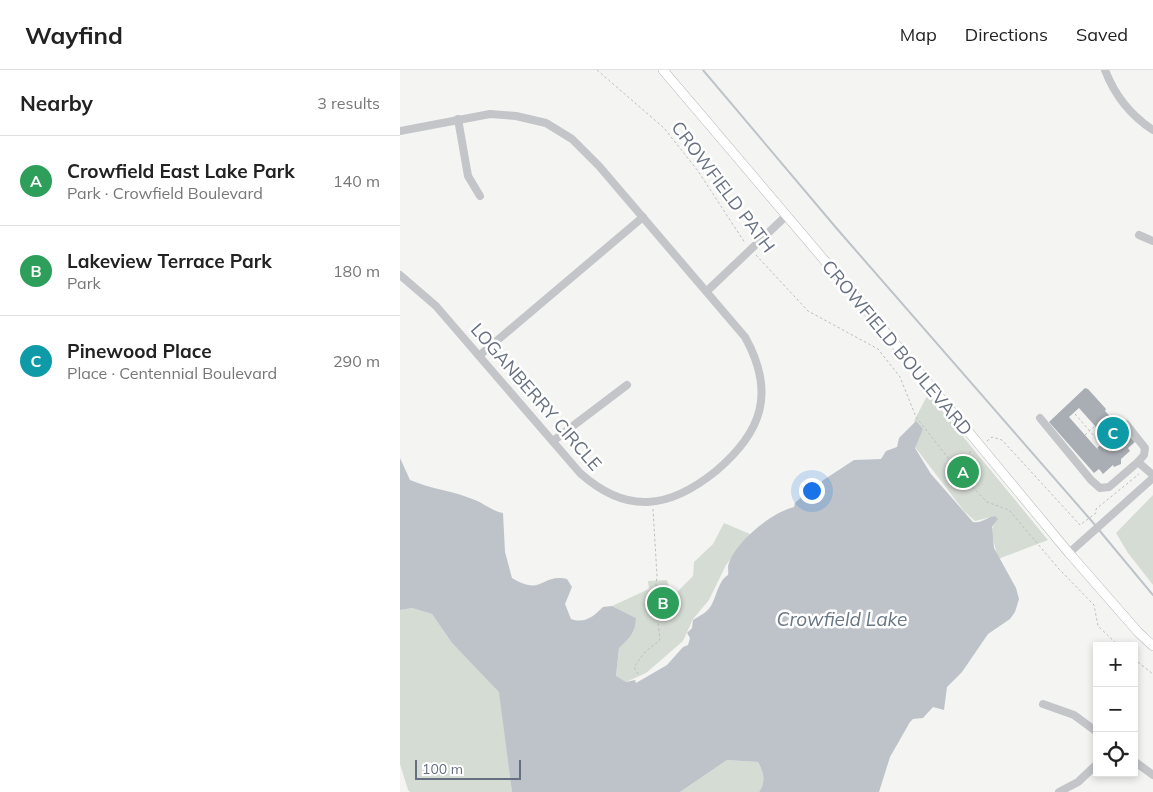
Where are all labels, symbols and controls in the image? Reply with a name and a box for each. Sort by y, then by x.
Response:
text: Wayfind [25,20,123,50]
text: Map [900,23,937,46]
text: Directions [965,23,1048,46]
text: Saved [1076,23,1128,46]
text: Nearby [20,90,93,116]
text: 3 results [317,93,380,113]
street label: CROWFIELD PATH [667,116,780,257]
text: Crowfield East Lake Park [67,159,295,183]
text: A [30,171,42,191]
text: 140 m [333,171,380,191]
text: Park · Crowfield Boulevard [67,183,263,203]
text: Lakeview Terrace Park [67,249,272,273]
street label: CROWFIELD BOULEVARD [817,255,978,440]
text: B [30,261,42,281]
text: 180 m [333,261,380,281]
text: Park [67,273,101,293]
street label: LOGANBERRY CIRCLE [466,318,607,475]
text: Pinewood Place [67,339,212,363]
text: C [31,351,41,371]
text: 290 m [333,351,380,371]
text: Place · Centennial Boulevard [67,363,277,383]
pin: C [1097,414,1129,452]
pin: A [947,453,979,491]
your location [799,478,825,504]
pin: B [647,584,679,622]
water label: Crowfield Lake [777,607,907,631]
map controls [1093,642,1138,777]
button: + [1093,642,1138,687]
button: − [1093,687,1138,732]
button: locate [1093,732,1138,777]
scale bar [415,757,521,780]
text: 100 m [422,760,463,778]

